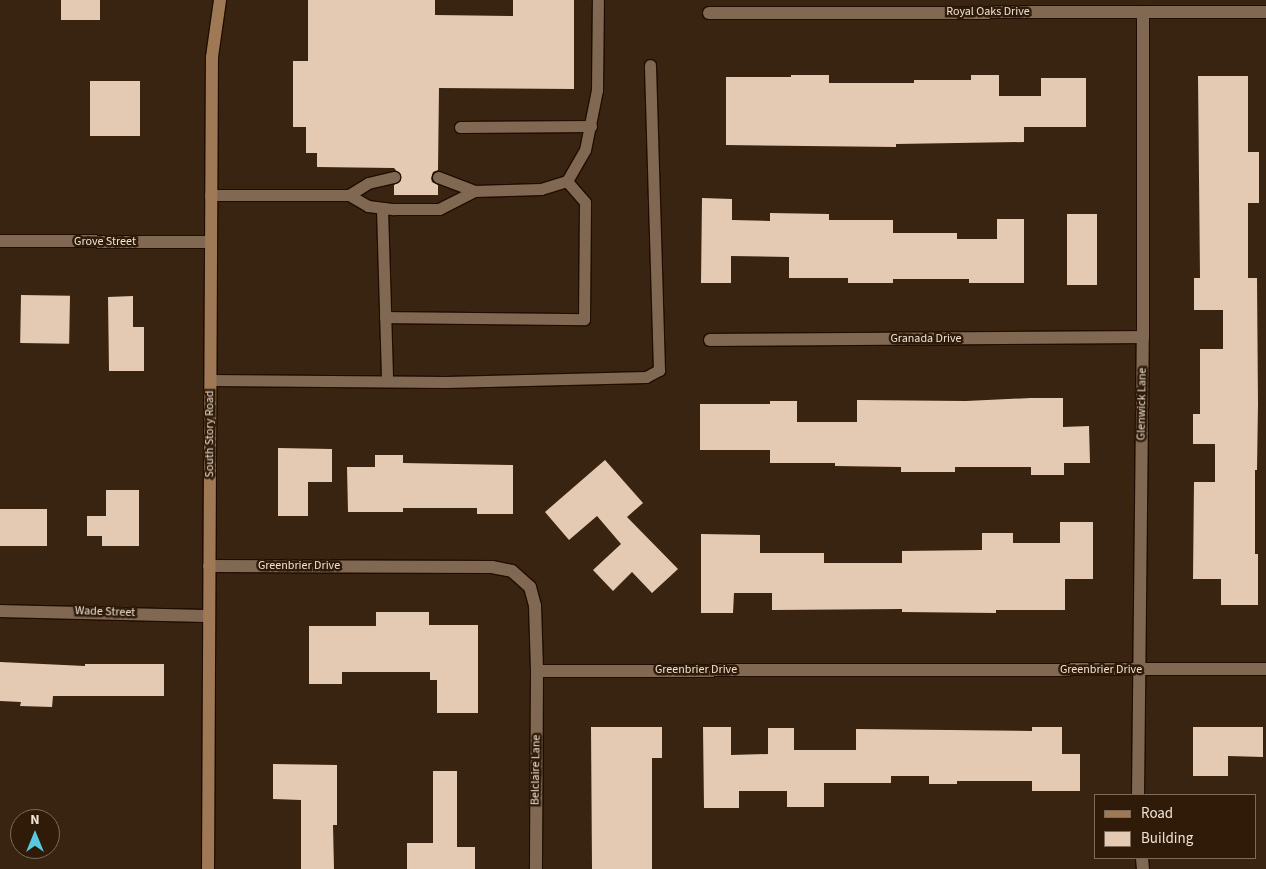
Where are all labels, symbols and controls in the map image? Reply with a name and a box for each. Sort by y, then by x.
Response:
street label: Royal Oaks Drive [946,5,1030,19]
street label: Grove Street [74,235,136,249]
street label: Granada Drive [890,332,962,346]
street label: Glenwick Lane [1134,367,1150,441]
street label: South Story Road [203,390,217,478]
street label: Greenbrier Drive [258,559,340,573]
street label: Wade Street [75,604,135,620]
street label: Greenbrier Drive [655,663,737,677]
street label: Greenbrier Drive [1060,663,1142,677]
street label: Belclaire Lane [528,735,544,805]
legend [1094,794,1256,859]
text: Road [1141,803,1173,824]
north arrow [10,809,60,859]
text: N [30,810,40,830]
text: Building [1141,828,1193,849]

